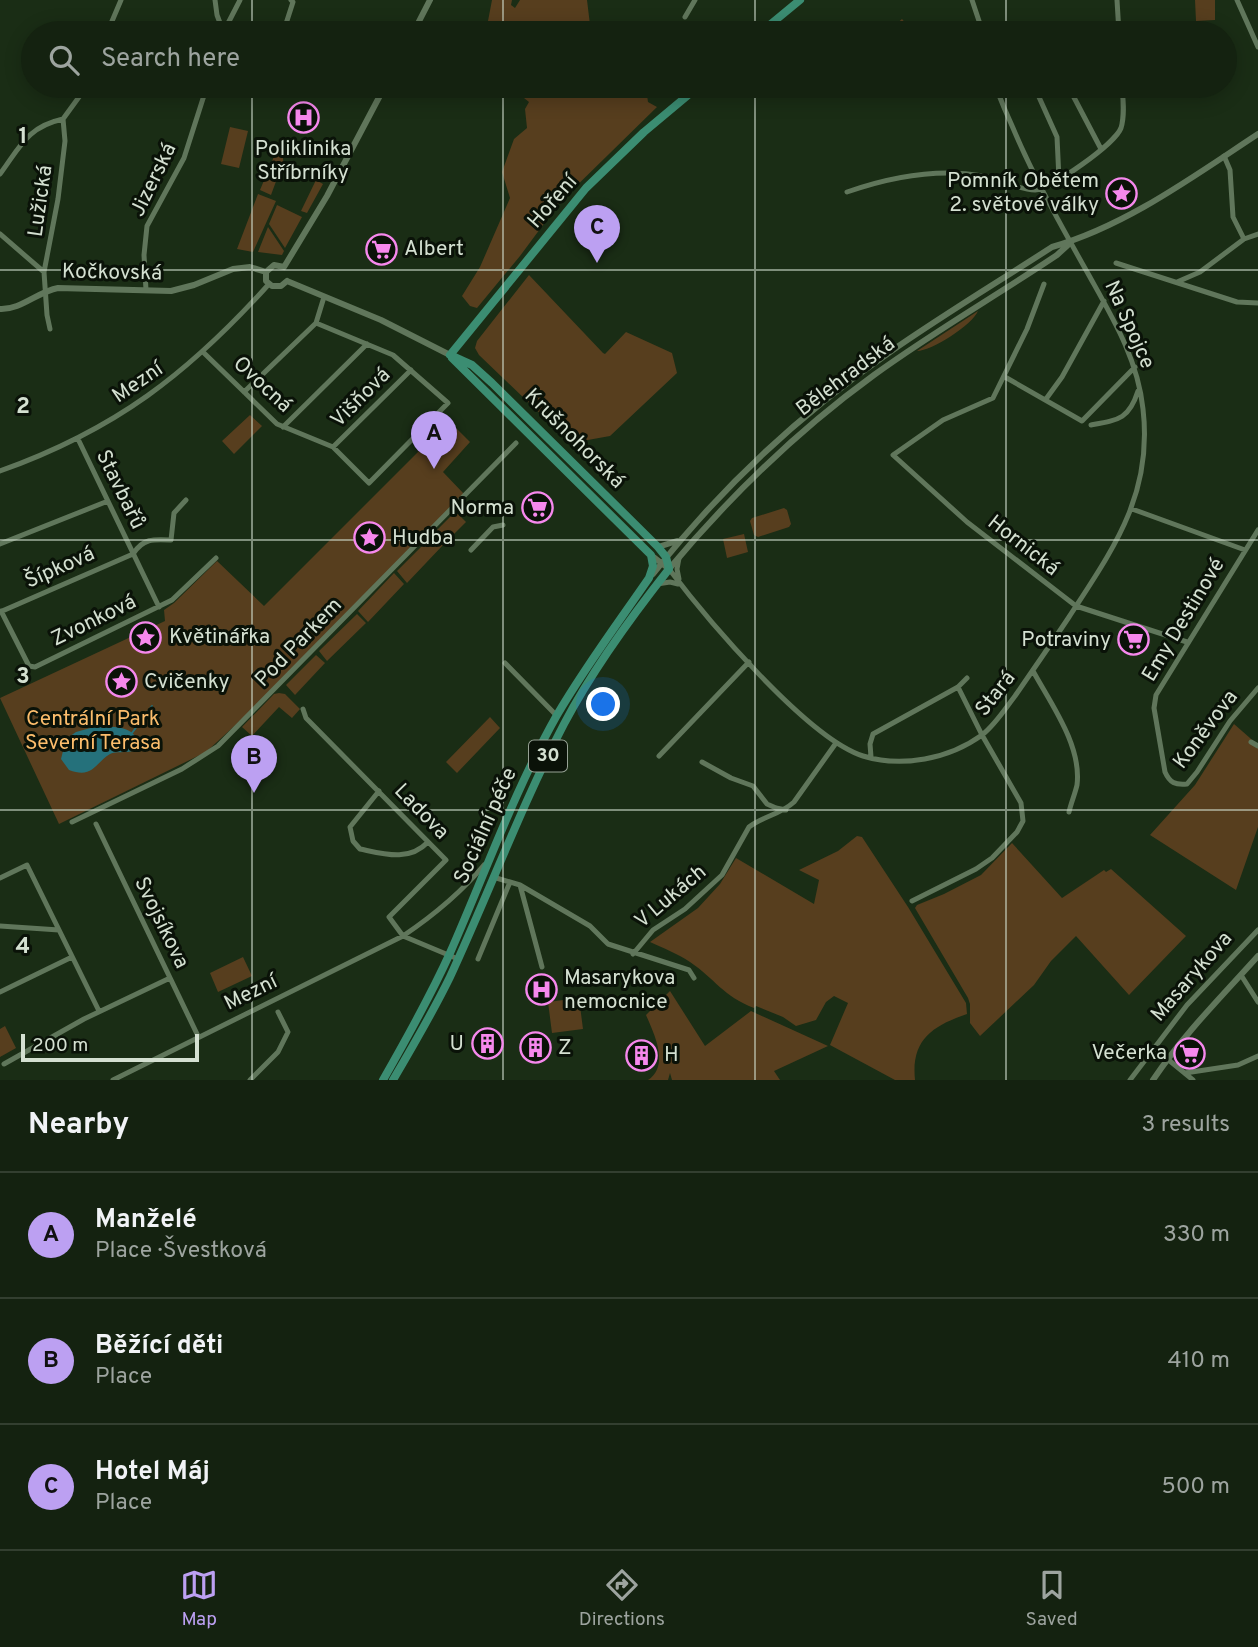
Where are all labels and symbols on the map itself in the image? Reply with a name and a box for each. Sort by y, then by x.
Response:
hospital icon: Poliklinika Stříbrníky [286,100,320,134]
text: 1 [18,123,28,152]
place label: Poliklinika Stříbrníky [255,136,351,187]
street label: Jizerská [125,139,183,221]
street label: Lužická [23,163,59,239]
street label: Hoření [522,168,585,235]
place label: Pomník Obětem 2. světové války [947,168,1099,219]
place icon: Pomník Obětem 2. světové války [1105,176,1139,210]
pin: C [574,205,620,263]
supermarket icon: Albert [364,232,398,266]
place label: Albert [404,236,464,263]
street label: Kočkovská [62,259,162,287]
street label: Na Spojce [1098,277,1160,373]
street label: Bělehradská [791,331,901,423]
street label: Ovocná [227,351,297,419]
street label: Mezní [107,355,170,410]
street label: Višňová [325,362,397,434]
street label: Krušnohorská [518,383,630,495]
text: 2 [16,393,30,422]
pin: A [411,411,457,469]
street label: Stavbařů [89,446,151,534]
supermarket icon: Norma [520,491,554,525]
place label: Norma [450,495,514,522]
street label: Hornická [981,509,1065,583]
place icon: Hudba [352,521,386,555]
place label: Hudba [392,525,453,552]
street label: Šípková [20,540,99,595]
street label: Emy Destinové [1136,553,1232,687]
street label: Zvonková [47,589,141,653]
street label: Pod Parkem [250,593,348,693]
place icon: Květinářka [129,620,163,654]
supermarket icon: Potraviny [1117,623,1151,657]
place label: Květinářka [169,624,270,651]
place label: Potraviny [1021,627,1111,654]
text: 3 [16,663,30,692]
place icon: Cvičenky [104,665,138,699]
street label: Stará [970,666,1022,722]
place label: Cvičenky [144,669,230,696]
street label: Koněvova [1167,685,1245,775]
your location [586,687,620,721]
park label: Centrální Park Severní Terasa [25,706,161,757]
pin: B [231,735,277,793]
road number: 30 [529,740,567,772]
street label: Sociální péče [448,764,524,888]
street label: Ladova [388,778,454,846]
street label: V Lukách [629,859,713,935]
street label: Svojsíkova [127,873,195,973]
street label: Masarykova [1145,926,1239,1028]
text: 4 [16,933,30,962]
place label: Masarykova nemocnice [564,965,675,1016]
street label: Mezní [220,968,283,1017]
hospital icon: Masarykova nemocnice [524,973,558,1007]
building icon: U [470,1027,504,1061]
scale bar [21,1031,200,1063]
place label: U [450,1031,464,1058]
building icon: Z [518,1031,552,1065]
place label: Z [558,1035,572,1062]
supermarket icon: Večerka [1173,1036,1207,1070]
building icon: H [624,1038,658,1072]
place label: Večerka [1092,1040,1167,1067]
place label: H [664,1042,679,1069]

